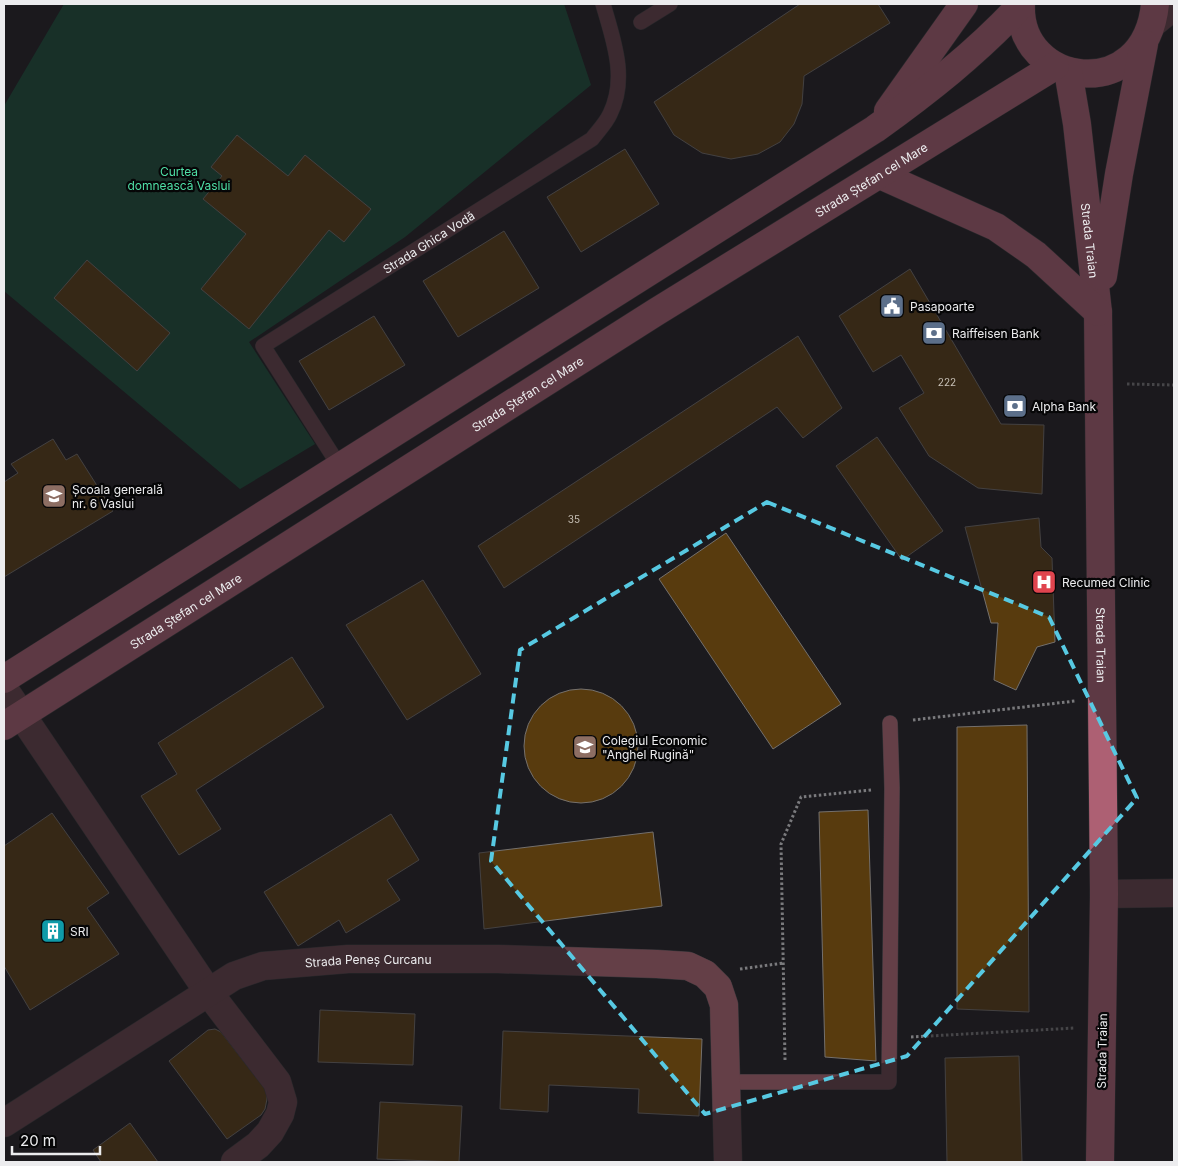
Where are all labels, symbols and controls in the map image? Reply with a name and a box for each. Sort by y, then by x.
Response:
street label: Strada Ștefan cel Mare [812,139,930,220]
park label: Curtea domnească Vaslui [127,164,231,193]
street label: Strada Traian [1078,202,1102,279]
street label: Strada Ghica Vodă [380,207,477,276]
public building icon: Pasapoarte [879,293,905,319]
place label: Pasapoarte [910,299,974,314]
bank icon: Raiffeisen Bank [921,320,947,346]
place label: Raiffeisen Bank [952,326,1040,341]
street label: Strada Ștefan cel Mare [469,353,586,435]
house number: 222 [938,376,956,388]
bank icon: Alpha Bank [1002,393,1028,419]
place label: Alpha Bank [1032,399,1096,414]
place label: Școala generală nr. 6 Vaslui [72,482,163,511]
school or university icon: Școala generală nr. 6 Vaslui [41,483,67,509]
house number: 35 [568,513,580,525]
hospital icon: Recumed Clinic [1031,569,1057,595]
street label: Strada Ștefan cel Mare [127,570,244,652]
place label: Recumed Clinic [1062,575,1150,590]
street label: Strada Traian [1094,607,1109,683]
place label: Colegiul Economic "Anghel Rugină" [602,733,707,762]
school or university icon: Colegiul Economic "Anghel Rugină" [572,734,598,760]
building icon: SRI [40,918,66,944]
place label: SRI [70,924,89,939]
street label: Strada Peneș Curcanu [304,952,432,970]
street label: Strada Traian [1094,1013,1110,1089]
scale bar [12,1124,100,1156]
text: 20 m [20,1131,56,1150]

